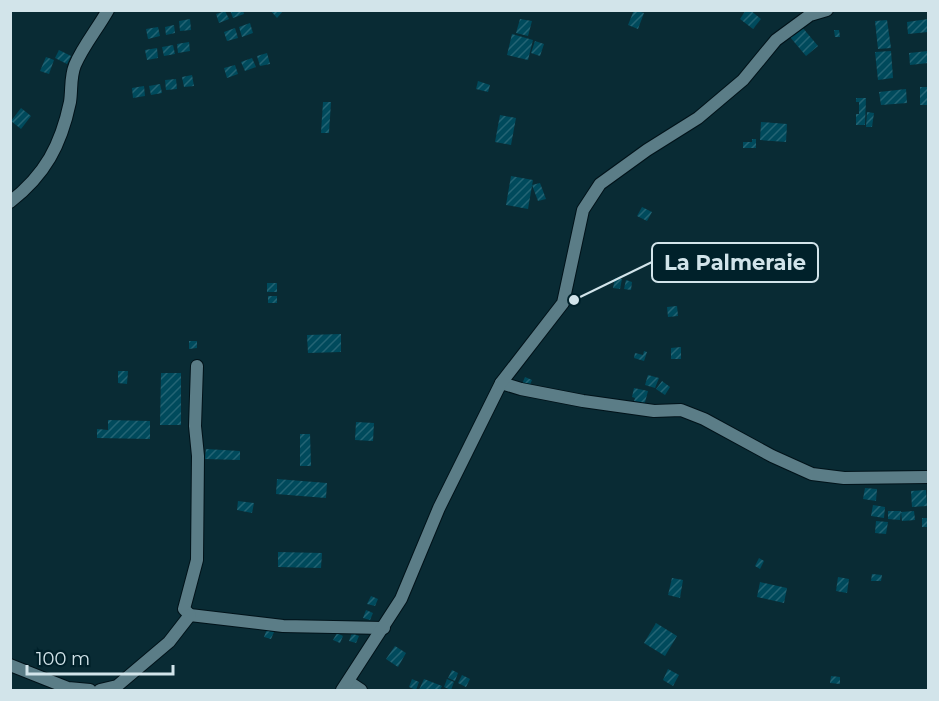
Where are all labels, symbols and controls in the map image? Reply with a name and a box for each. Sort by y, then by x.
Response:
callout: La Palmeraie [652,243,818,282]
text: La Palmeraie [664,250,806,275]
scale bar [27,638,172,676]
text: 100 m [36,648,90,670]

